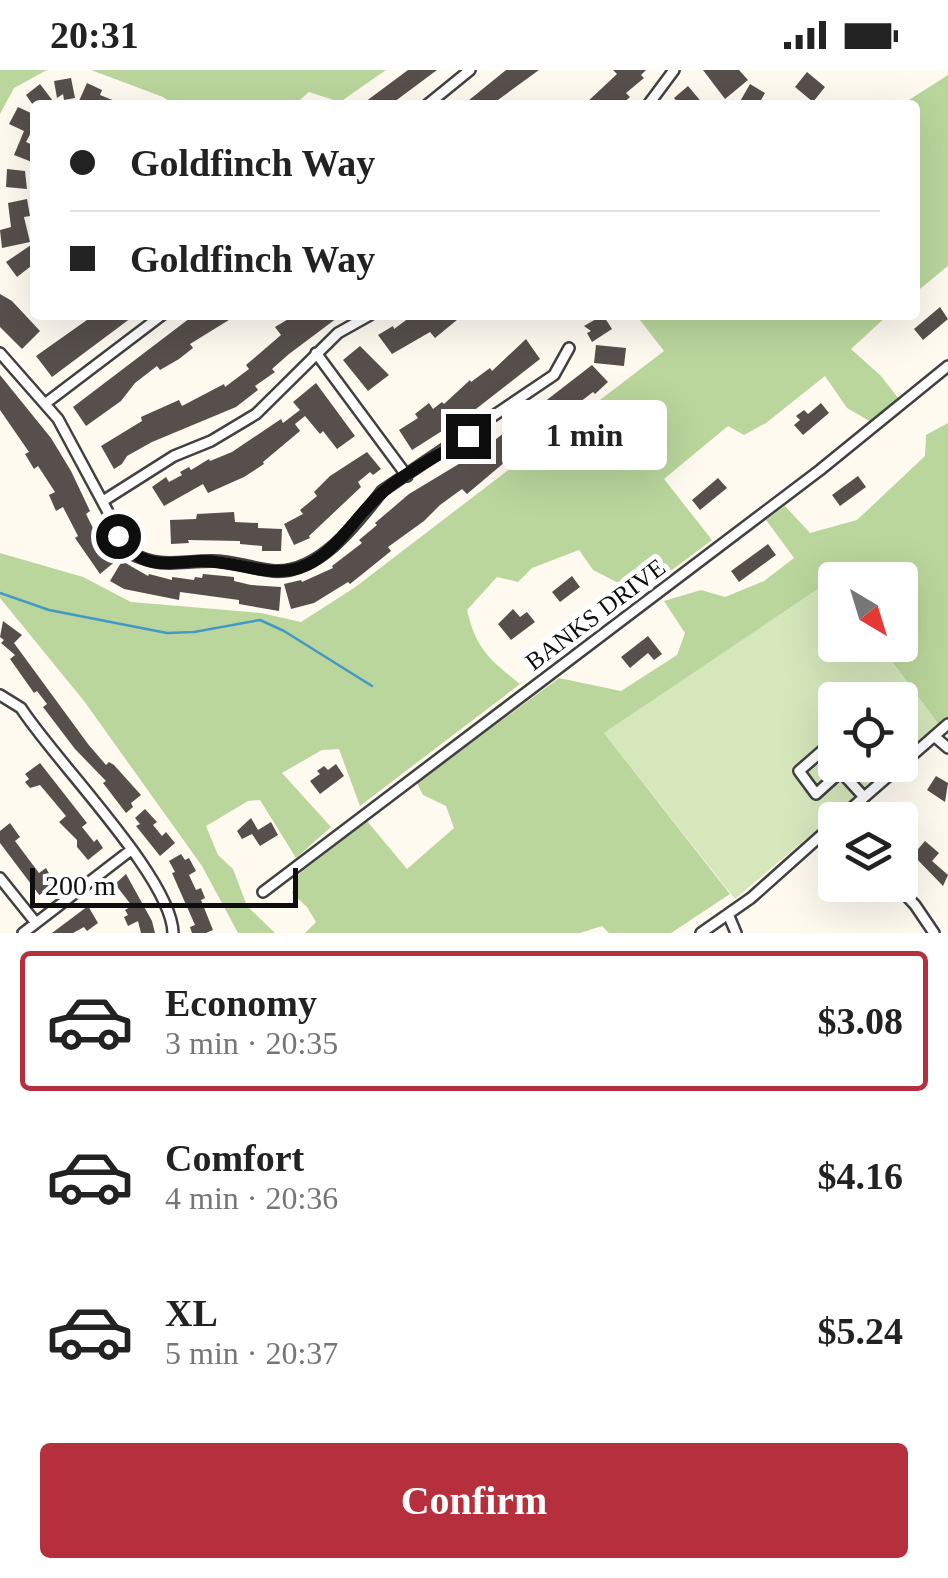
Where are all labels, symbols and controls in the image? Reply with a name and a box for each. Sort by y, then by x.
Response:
text: 20:31 [50,14,139,56]
text: Goldfinch Way [130,142,375,184]
text: Goldfinch Way [130,238,375,280]
callout: 1 min [503,401,668,471]
route end [446,414,491,459]
text: 1 min [546,417,623,453]
route start [96,514,141,559]
street label: BANKS DRIVE [520,553,670,676]
north arrow [818,562,918,662]
map controls [818,562,918,902]
button: locate [818,682,918,782]
button: layers [818,802,918,902]
scale bar [30,863,298,908]
text: 200 m [45,870,116,901]
icon: car [45,976,135,1066]
text: Economy [165,982,317,1024]
text: $3.08 [818,1000,903,1042]
text: 3 min · 20:35 [165,1025,338,1061]
icon: car [45,1131,135,1221]
text: Comfort [165,1137,304,1179]
text: $4.16 [818,1155,903,1197]
text: 4 min · 20:36 [165,1180,338,1216]
icon: car [45,1286,135,1376]
text: XL [165,1292,218,1334]
text: $5.24 [818,1310,903,1352]
text: 5 min · 20:37 [165,1335,338,1371]
button: Confirm [40,1443,908,1558]

